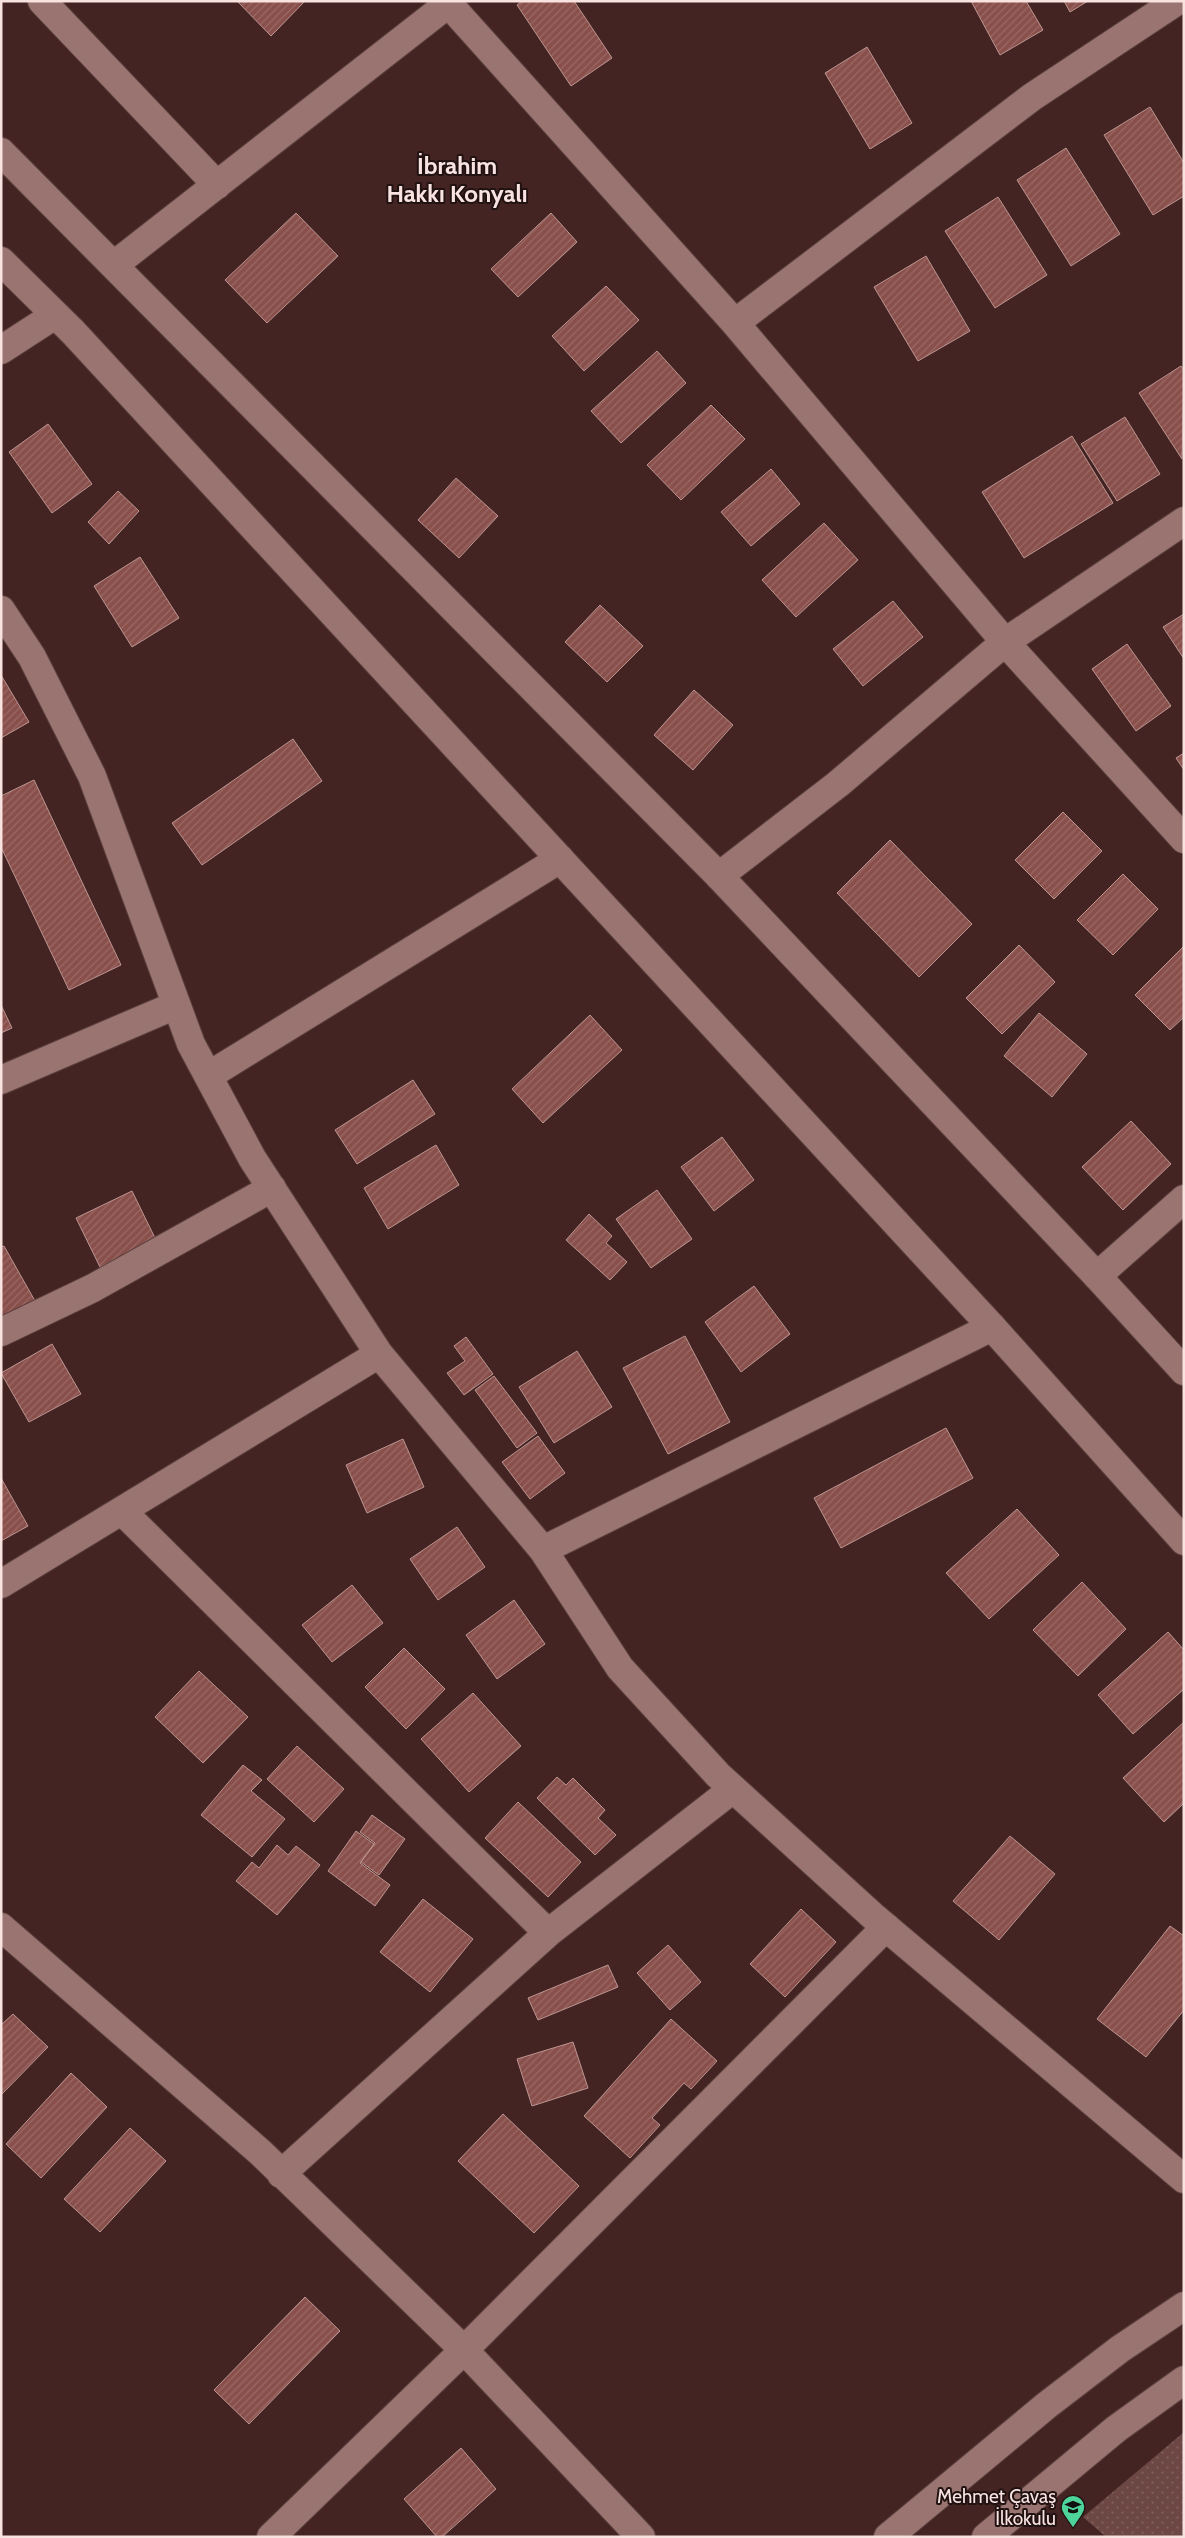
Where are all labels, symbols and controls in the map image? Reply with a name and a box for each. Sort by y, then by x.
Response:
district label: İbrahim Hakkı Konyalı [386,151,528,208]
place label: Mehmet Çavaş İlkokulu [937,2485,1056,2530]
school or university icon: Mehmet Çavaş İlkokulu [1060,2494,1086,2528]

